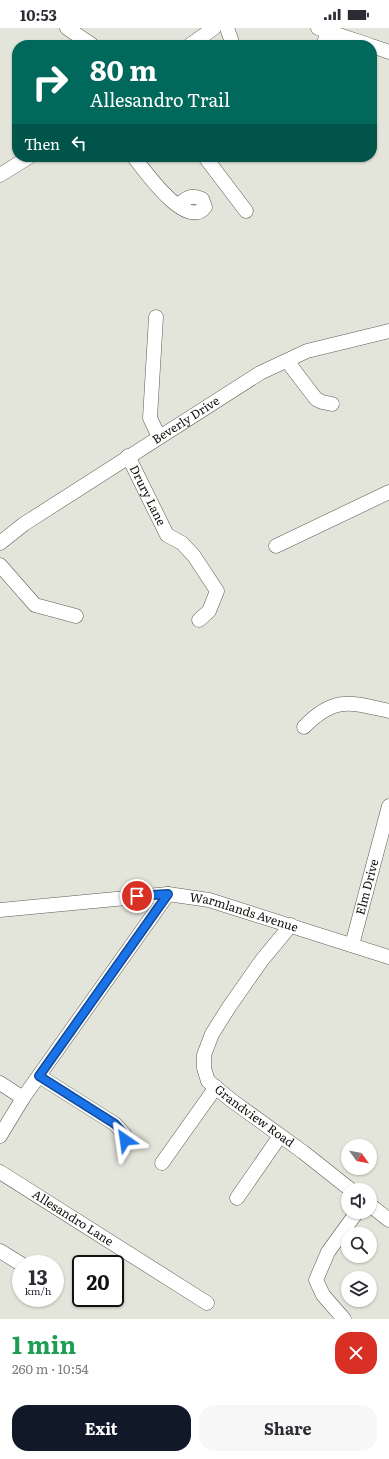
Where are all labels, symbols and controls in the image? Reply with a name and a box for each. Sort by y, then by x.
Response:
text: 10:53 [20,3,57,26]
text: 80 m [90,48,157,90]
icon: right [24,56,76,108]
text: Allesandro Trail [90,86,230,113]
text: Then [24,132,60,155]
icon: left [68,132,90,154]
street label: Beverly Drive [148,391,223,448]
street label: Drury Lane [126,462,171,528]
street label: Elm Drive [350,857,383,917]
pin [120,879,154,913]
icon: arrive [126,885,148,907]
street label: Warmlands Avenue [189,887,301,936]
street label: Grandview Road [211,1080,299,1151]
position arrow [104,1119,146,1161]
north arrow [341,1139,377,1175]
map controls [341,1139,377,1307]
button: sound [341,1183,377,1219]
street label: Allesandro Lane [29,1185,117,1250]
button: search [341,1227,377,1263]
speed limit sign: 20 [72,1255,124,1307]
text: 13 [28,1261,48,1291]
button: layers [341,1271,377,1307]
text: km/h [25,1283,51,1298]
text: 1 min [12,1326,76,1361]
button: close [335,1332,377,1374]
text: 260 m · 10:54 [12,1359,89,1378]
button: Exit [12,1405,191,1451]
button: Share [199,1405,377,1451]

